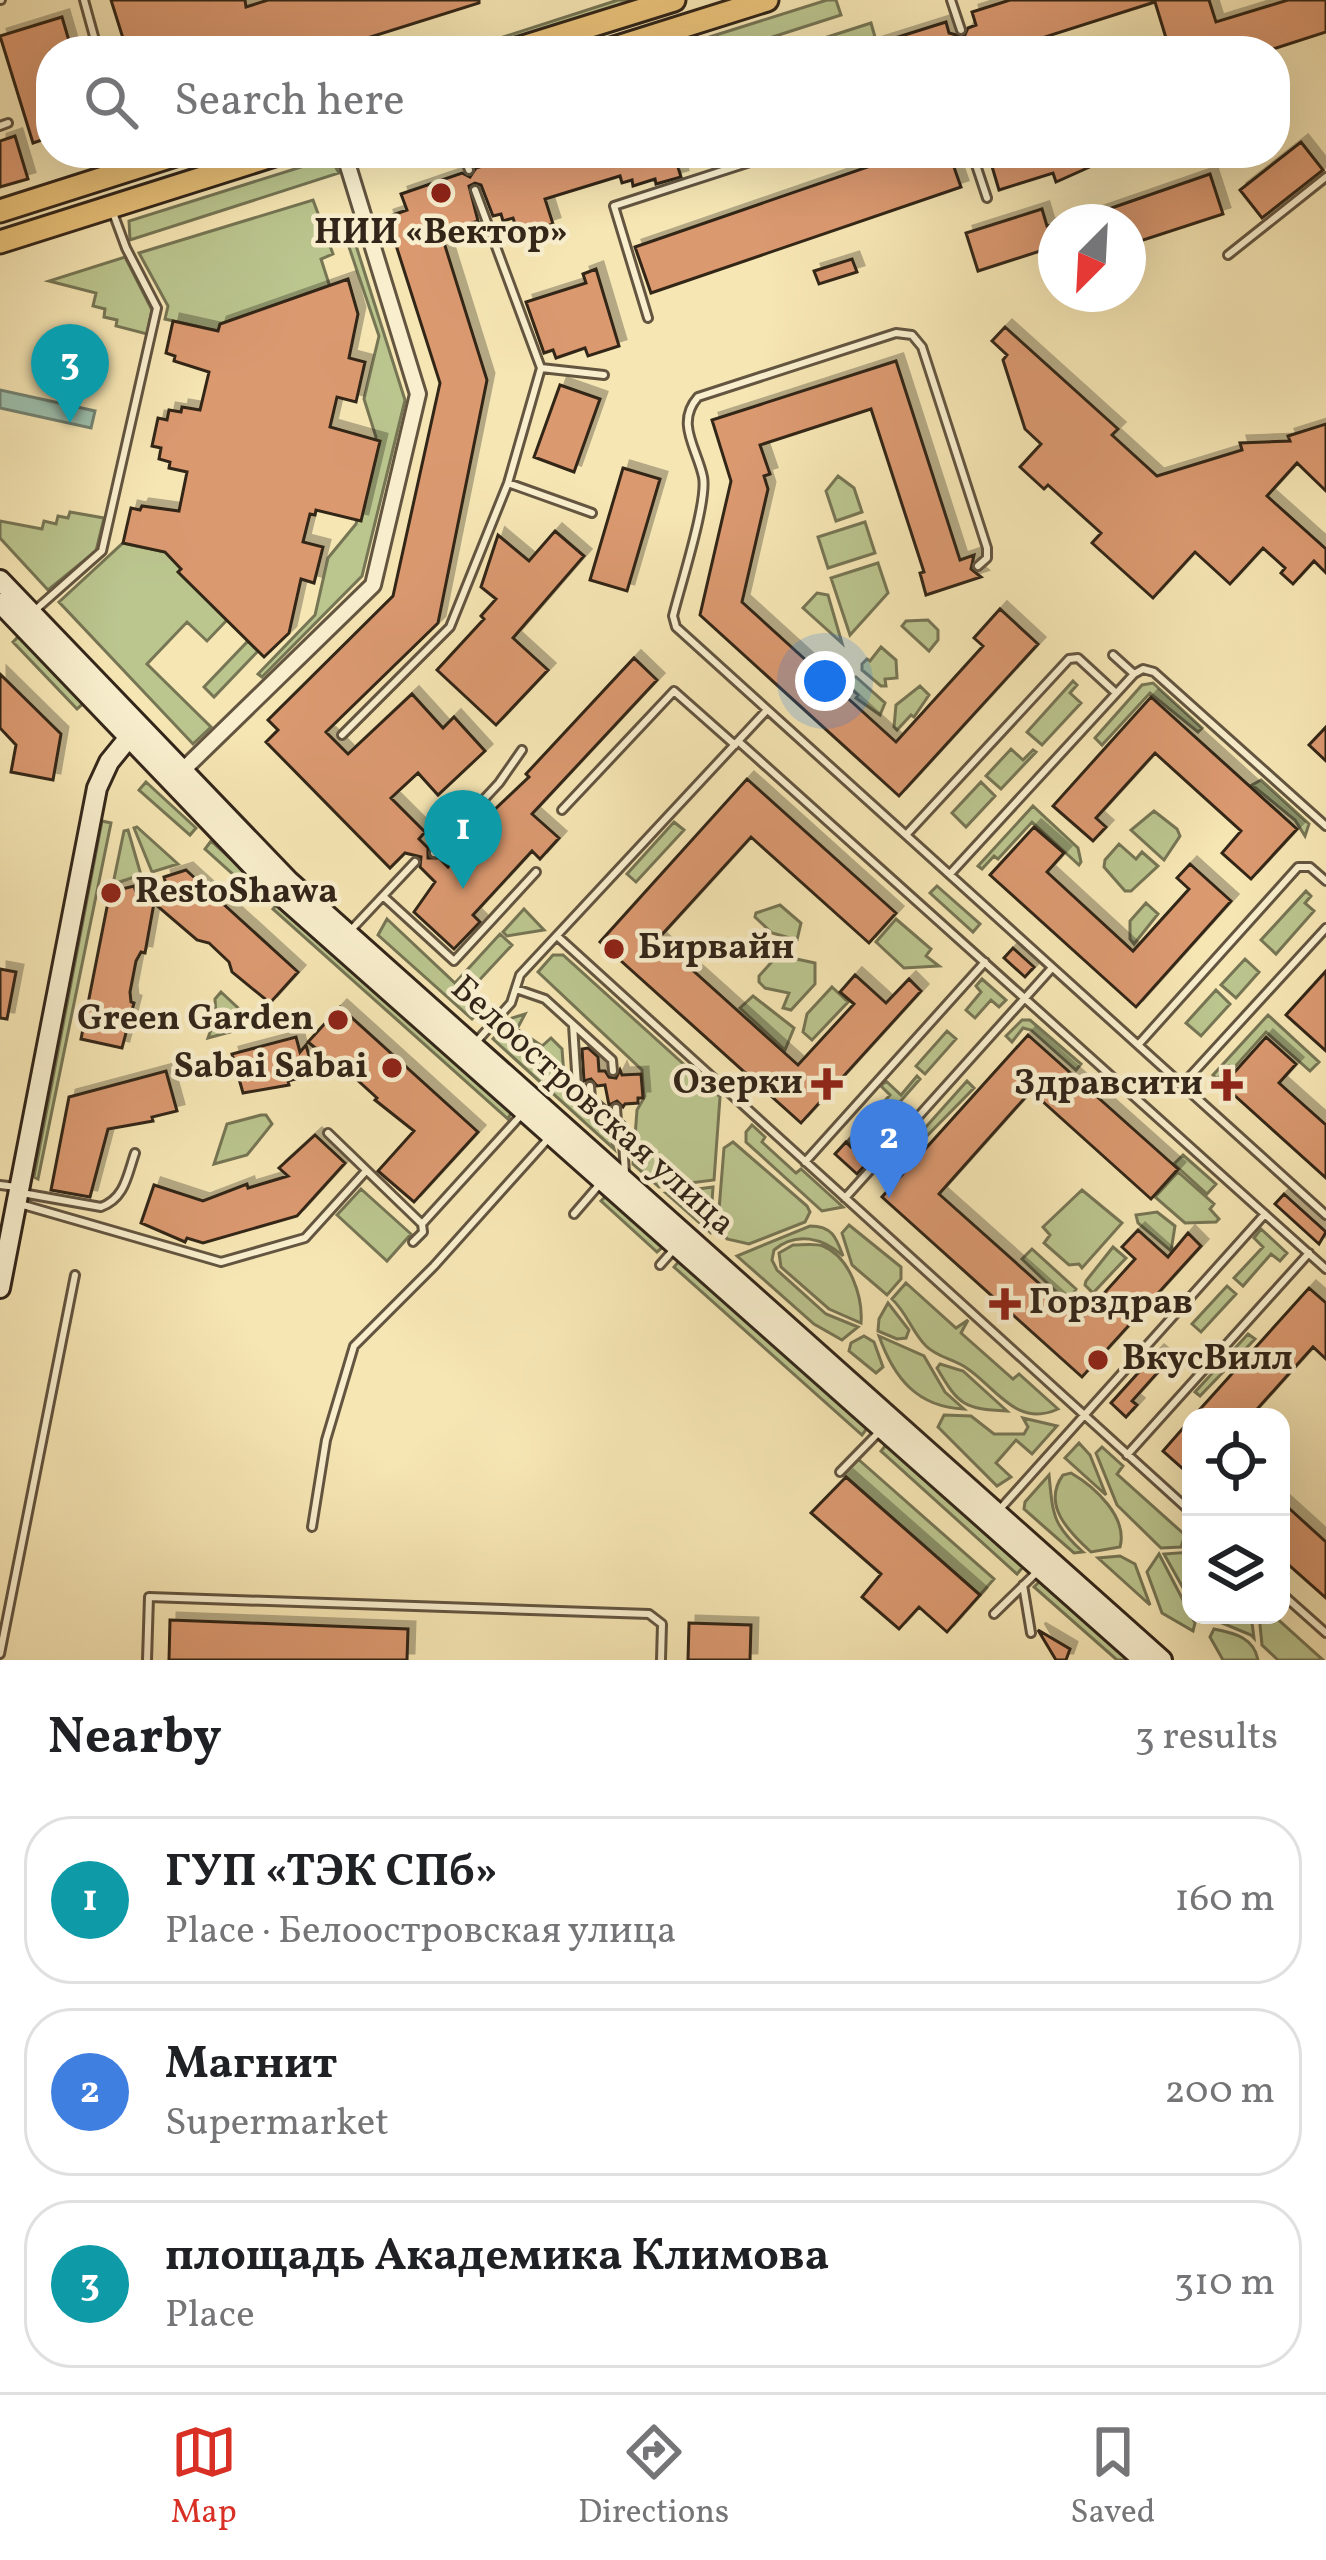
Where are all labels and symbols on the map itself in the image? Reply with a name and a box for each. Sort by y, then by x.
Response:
marker: НИИ «Вектор» [428,180,454,206]
north arrow [1038,204,1146,312]
place label: НИИ «Вектор» [314,209,568,259]
pin: 3 [31,324,109,423]
your location [795,651,855,711]
pin: 1 [424,790,502,889]
place label: RestoShawa [135,868,338,918]
marker: RestoShawa [98,880,124,906]
place label: Бирвайн [638,924,794,974]
marker: Бирвайн [601,936,627,962]
street label: Белоостровская улица [439,965,745,1249]
place label: Green Garden [77,995,314,1045]
marker: Green Garden [325,1007,351,1033]
place label: Sabai Sabai [173,1043,368,1093]
marker: Sabai Sabai [379,1055,405,1081]
place label: Озерки [673,1059,803,1109]
place label: Здравсити [1014,1060,1203,1110]
marker: Озерки [814,1071,840,1097]
marker: Здравсити [1214,1072,1240,1098]
pin: 2 [850,1099,928,1198]
place label: Горздрав [1029,1279,1193,1329]
marker: Горздрав [992,1291,1018,1317]
place label: ВкусВилл [1122,1335,1293,1385]
marker: ВкусВилл [1085,1347,1111,1373]

